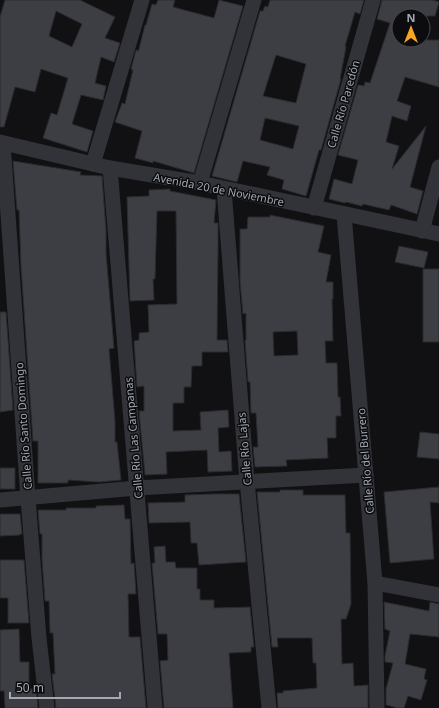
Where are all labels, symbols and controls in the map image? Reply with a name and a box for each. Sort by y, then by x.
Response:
north arrow [391,8,431,48]
text: N [407,10,415,25]
street label: Calle Río Paredón [323,58,363,150]
street label: Avenida 20 de Noviembre [153,169,285,209]
street label: Calle Río Santo Domingo [11,361,35,490]
street label: Calle Río Las Campanas [120,377,146,499]
street label: Calle Río del Burrero [353,407,377,514]
street label: Calle Río Lajas [233,412,255,486]
scale bar [10,674,120,700]
text: 50 m [16,679,44,696]

